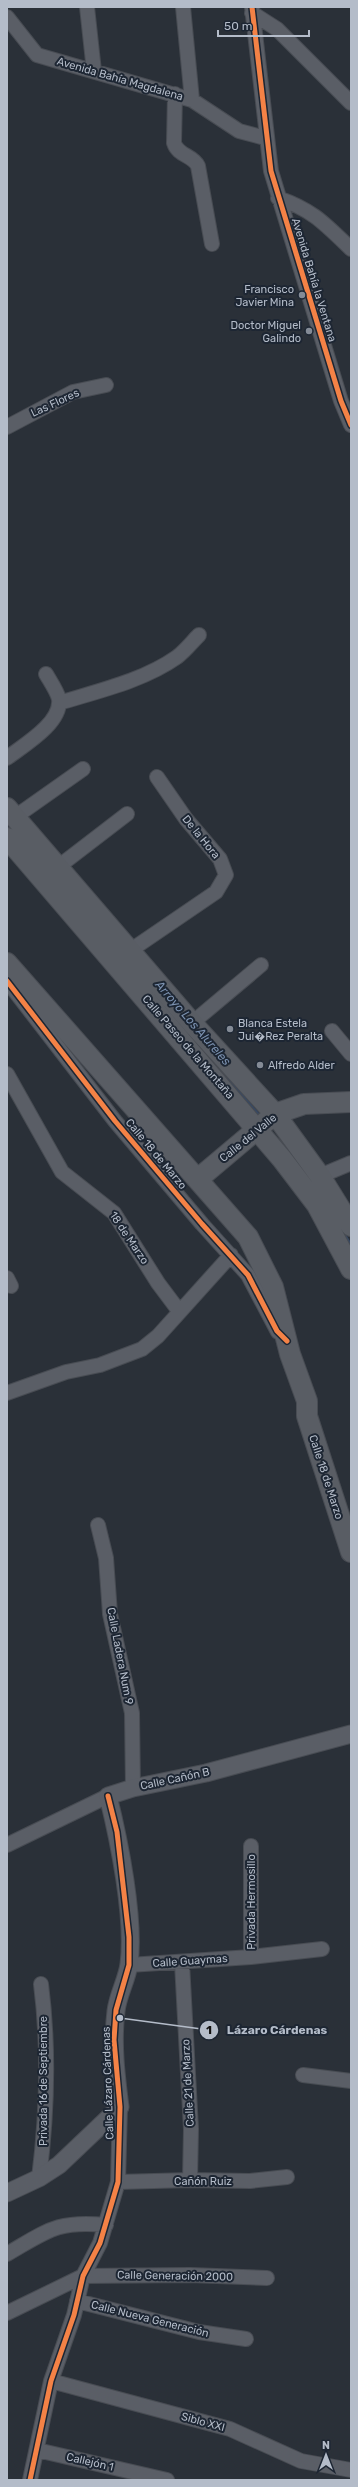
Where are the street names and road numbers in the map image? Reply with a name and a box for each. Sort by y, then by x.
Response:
street label: Avenida Bahía Magdalena [55,55,185,103]
street label: Avenida Bahía la Ventana [289,216,339,344]
street label: Las Flores [29,386,82,420]
street label: De la Hora [180,813,222,861]
street label: Calle Paseo de la Montaña [139,993,237,1101]
street label: Calle del Valle [217,1111,279,1165]
street label: Calle 18 de Marzo [123,1116,189,1192]
street label: 18 de Marzo [107,1209,151,1267]
street label: Calle 18 de Marzo [306,1433,346,1521]
street label: Calle Ladera Num 9 [104,1606,136,1706]
street label: Calle Cañón B [139,1765,211,1793]
street label: Privada Hermosillo [245,1854,258,1950]
street label: Calle Guaymas [152,1952,228,1970]
street label: Privada 16 de Septiembre [37,2016,50,2146]
street label: Calle Lázaro Cárdenas [100,2026,116,2140]
street label: Calle 21 de Marzo [179,2039,197,2127]
street label: Cañón Ruiz [174,2175,232,2188]
street label: Calle Generación 2000 [117,2268,233,2284]
street label: Calle Nueva Generación [90,2298,210,2340]
street label: Siblo XXI [180,2410,226,2434]
street label: Callejón 1 [65,2450,115,2474]

